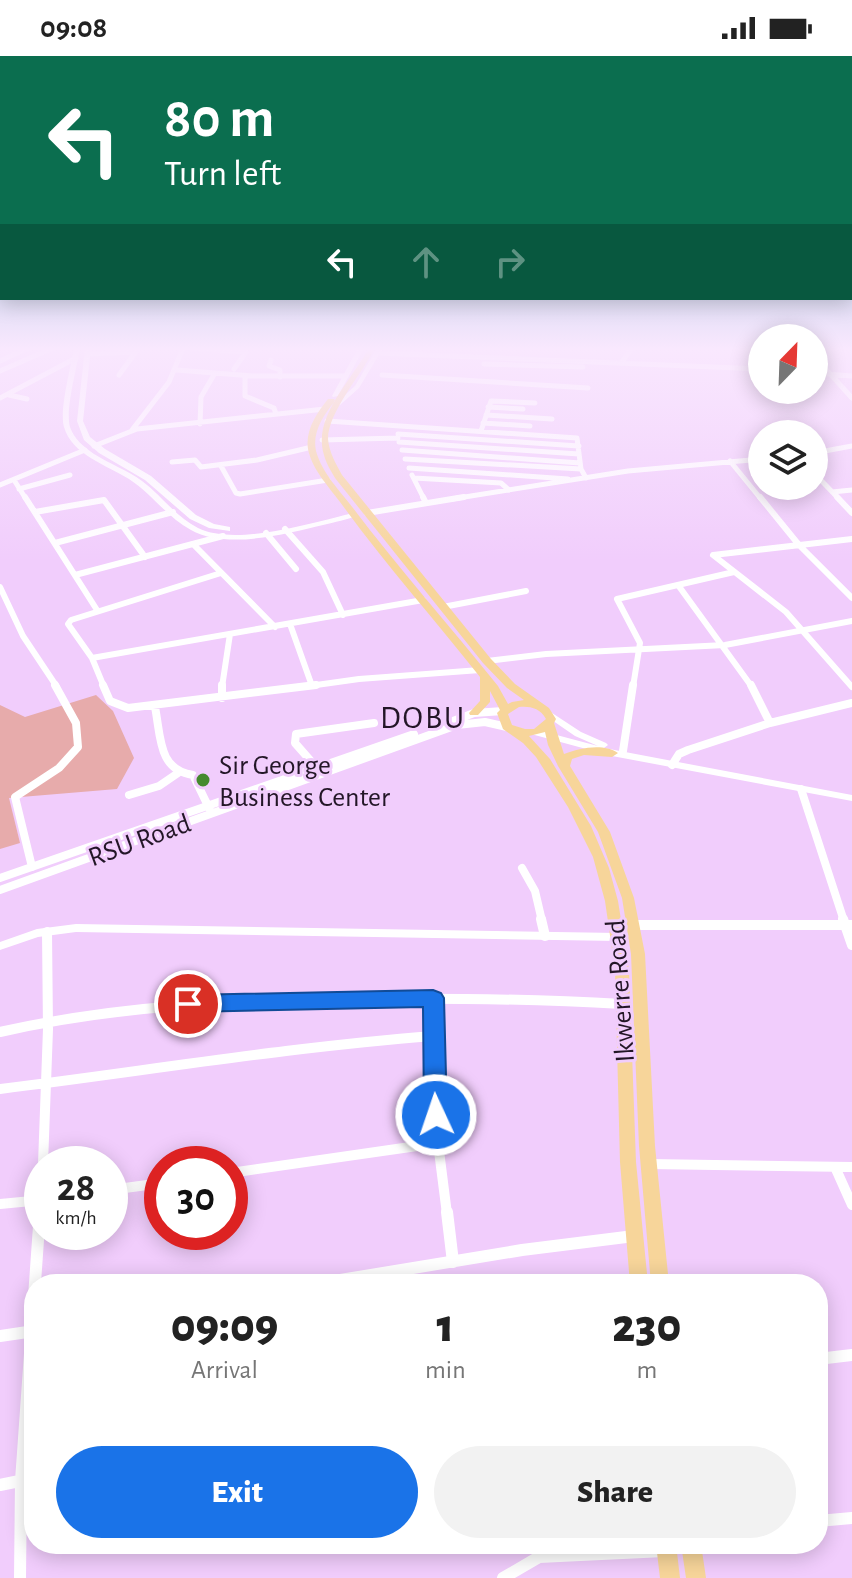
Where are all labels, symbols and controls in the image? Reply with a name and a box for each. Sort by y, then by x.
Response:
text: 09:08 [40,13,107,43]
icon: left [32,88,136,192]
text: 80 m [164,91,274,147]
text: Turn left [164,156,281,192]
icon: left [320,240,364,284]
icon: ahead [404,240,448,284]
icon: right [488,240,532,284]
north arrow [748,324,828,404]
map controls [748,324,828,500]
button: layers [748,420,828,500]
district label: DOBU [380,702,466,734]
place label: Sir George Business Center [219,752,390,812]
marker: Sir George Business Center [194,771,212,789]
street label: RSU Road [85,809,195,872]
street label: Ikwerre Road [602,919,640,1063]
pin [154,970,222,1038]
icon: arrive [166,982,210,1026]
position arrow [394,1073,478,1157]
speed limit sign: 30 [144,1146,248,1250]
text: 28 [57,1168,95,1208]
text: km/h [55,1208,97,1228]
text: 09:09 [171,1303,278,1351]
text: 1 [436,1303,454,1351]
text: 230 [612,1303,681,1351]
text: Arrival [191,1357,258,1383]
text: min [425,1357,466,1383]
text: m [636,1357,657,1383]
button: Exit [56,1446,418,1538]
button: Share [434,1446,796,1538]

